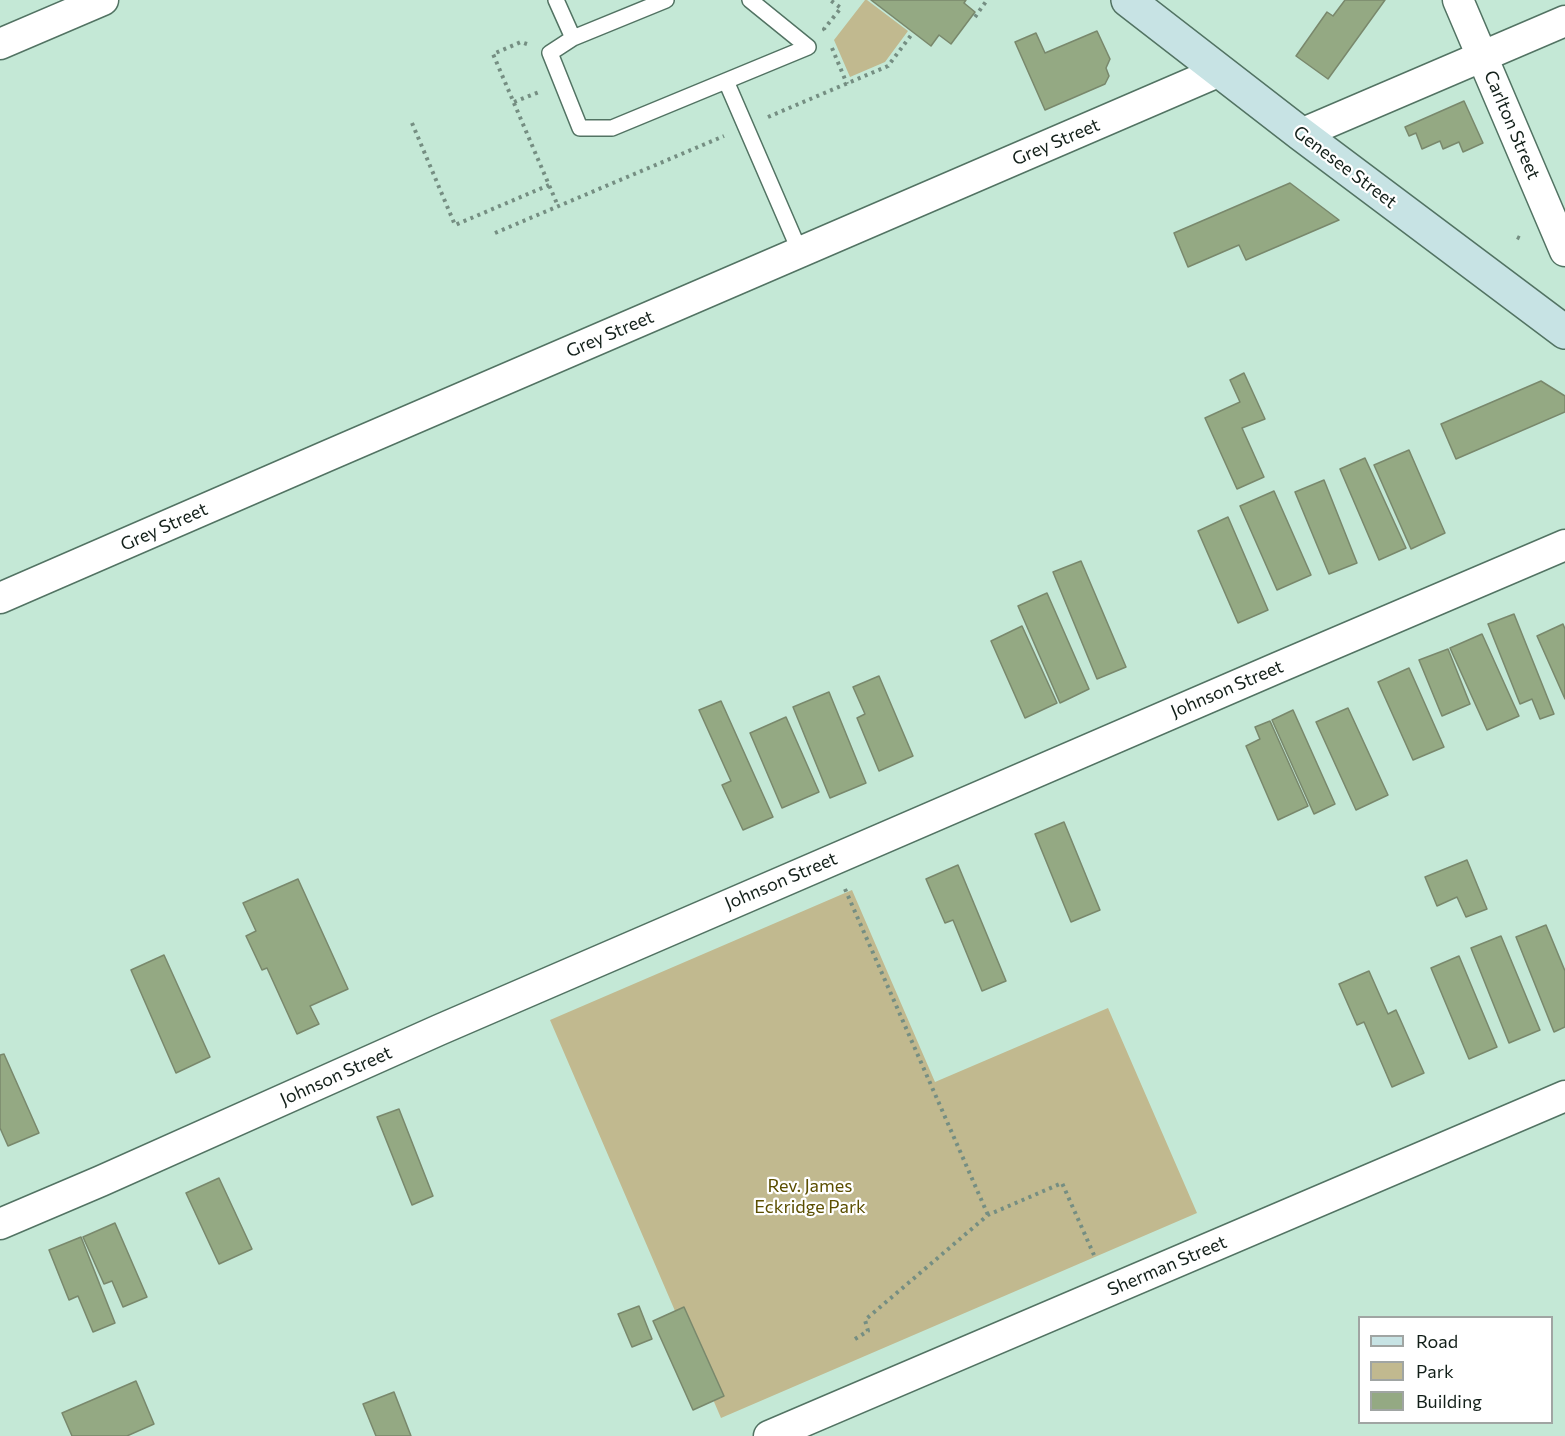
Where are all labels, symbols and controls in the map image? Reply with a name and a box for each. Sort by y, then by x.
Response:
street label: Carlton Street [1479,67,1545,183]
street label: Grey Street [1009,114,1103,170]
street label: Genesee Street [1289,121,1401,213]
street label: Grey Street [563,306,657,362]
street label: Grey Street [117,498,211,556]
street label: Johnson Street [1167,656,1287,722]
street label: Johnson Street [721,848,841,914]
street label: Johnson Street [277,1042,395,1110]
park label: Rev. James Eckridge Park [754,1175,866,1218]
street label: Sherman Street [1104,1231,1230,1301]
legend [1358,1316,1553,1424]
text: Road [1416,1330,1458,1352]
text: Park [1416,1360,1454,1382]
text: Building [1416,1390,1482,1412]

